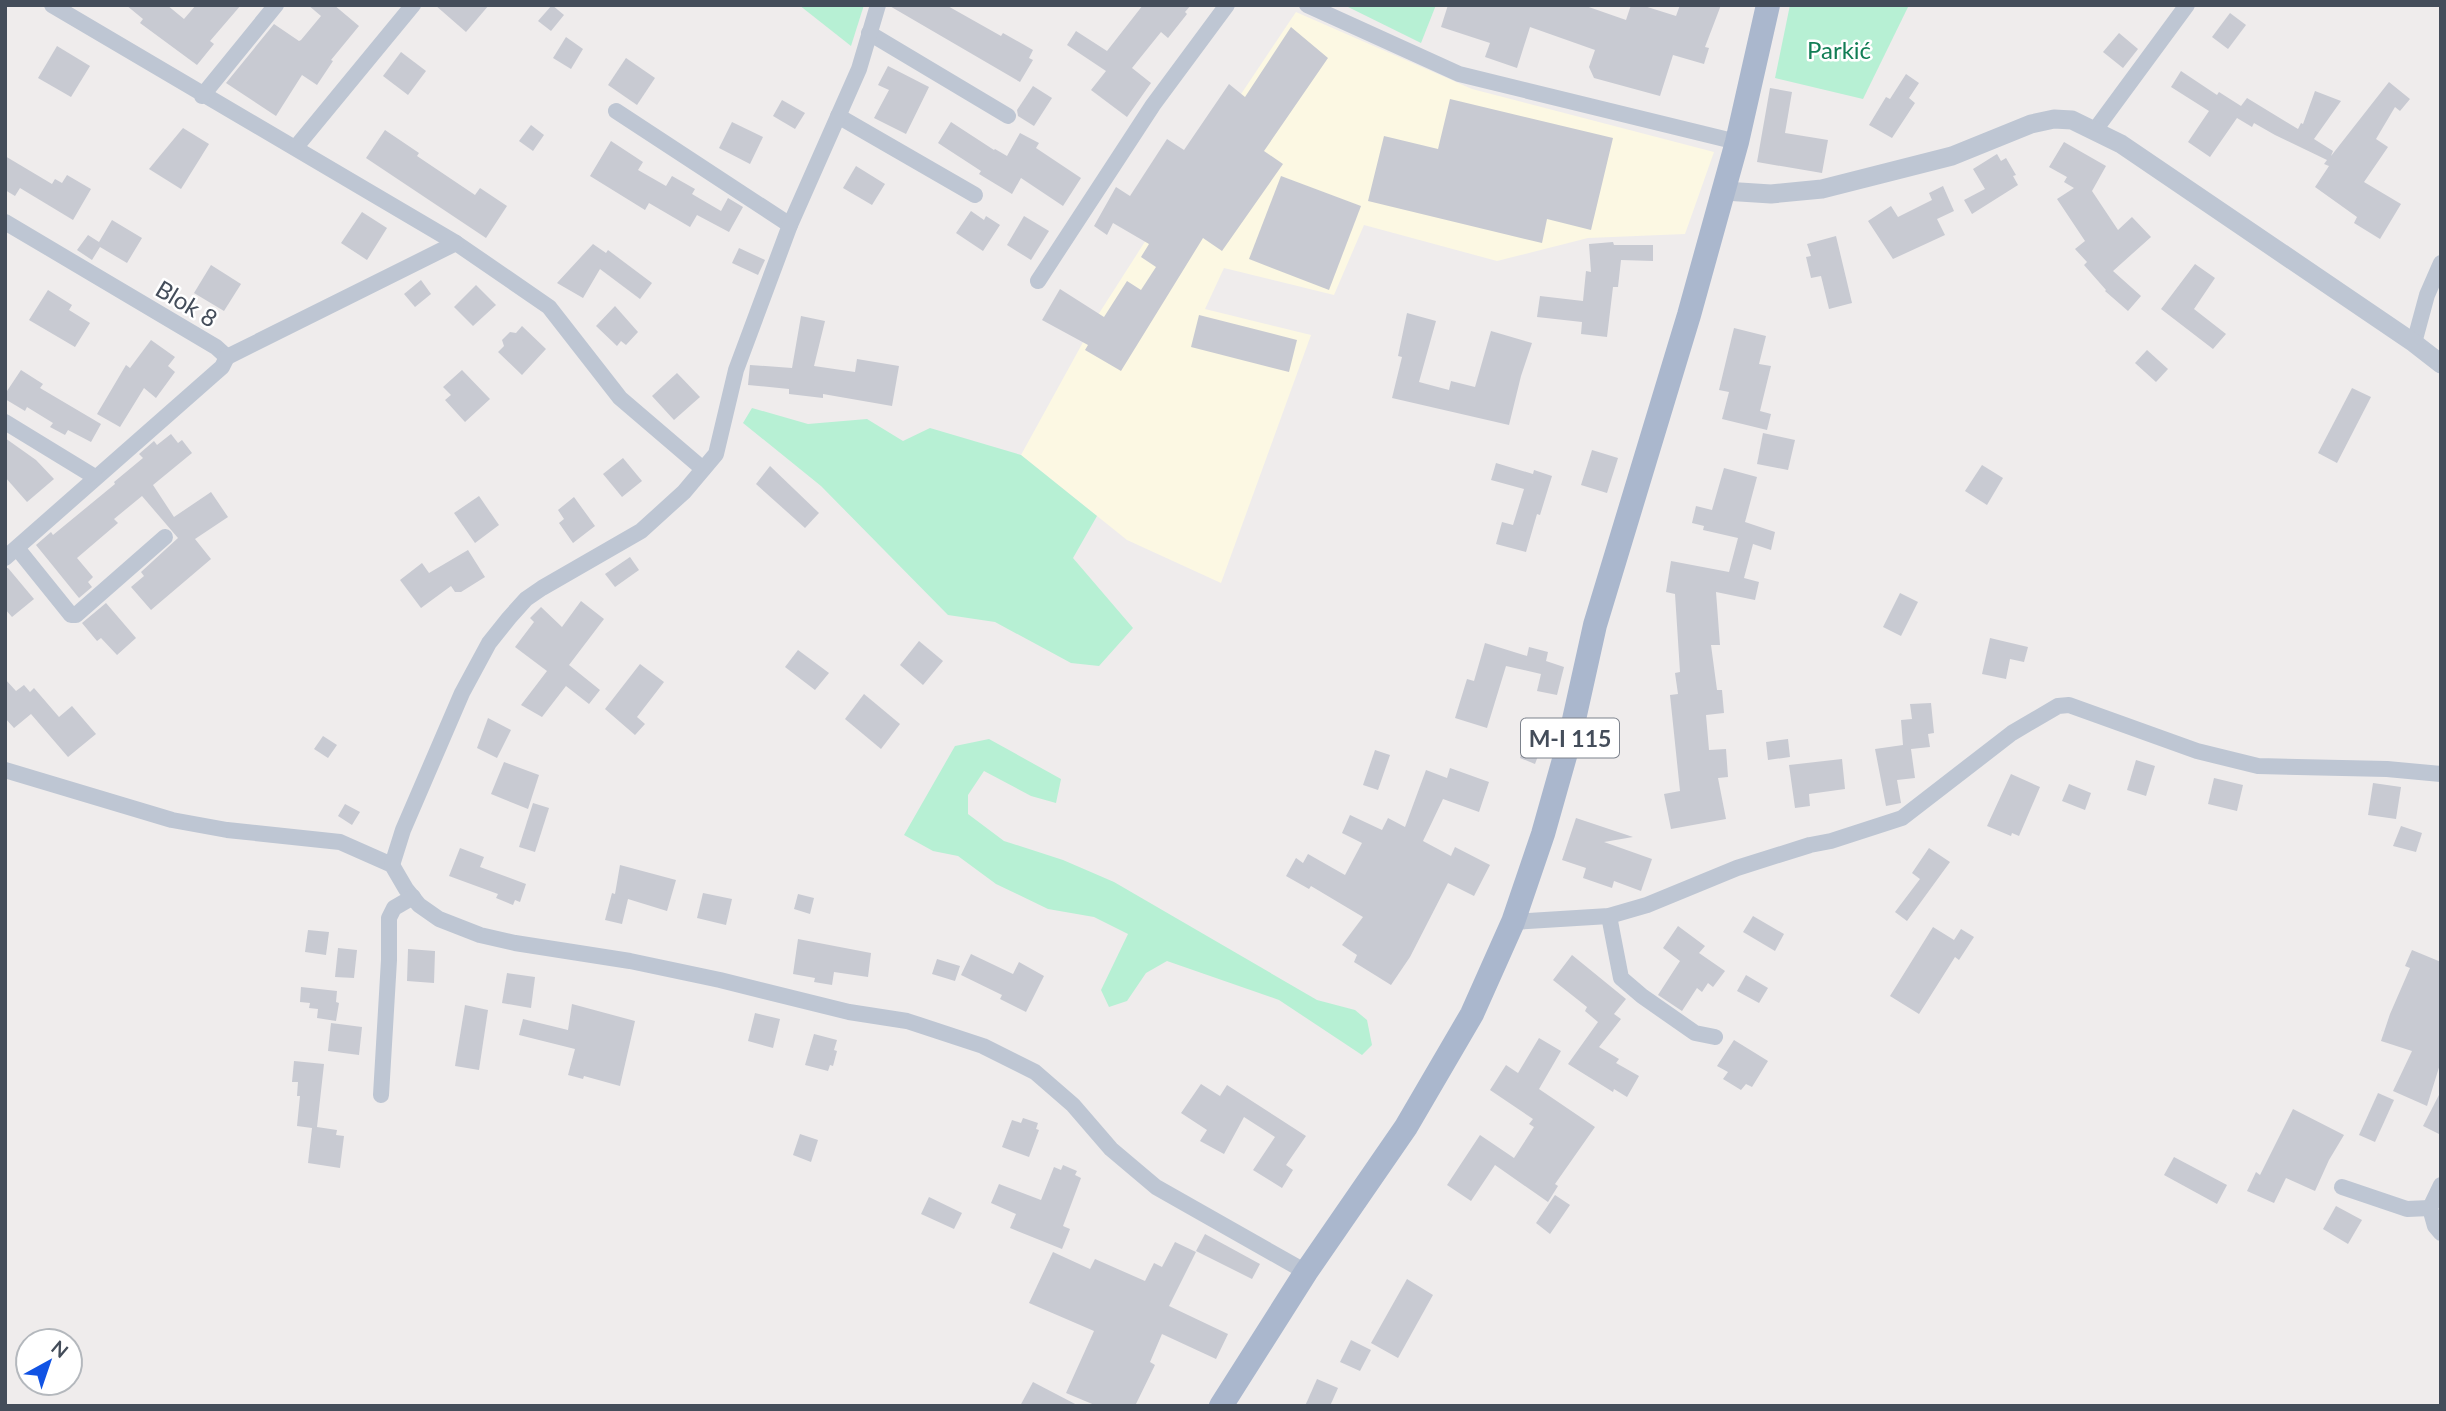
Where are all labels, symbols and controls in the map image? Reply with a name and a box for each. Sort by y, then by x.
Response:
park label: Parkić [1807,35,1871,64]
street label: Blok 8 [151,273,223,333]
road number: M-I 115 [1521,718,1619,758]
north arrow [14,1327,84,1397]
text: N [47,1335,73,1362]

